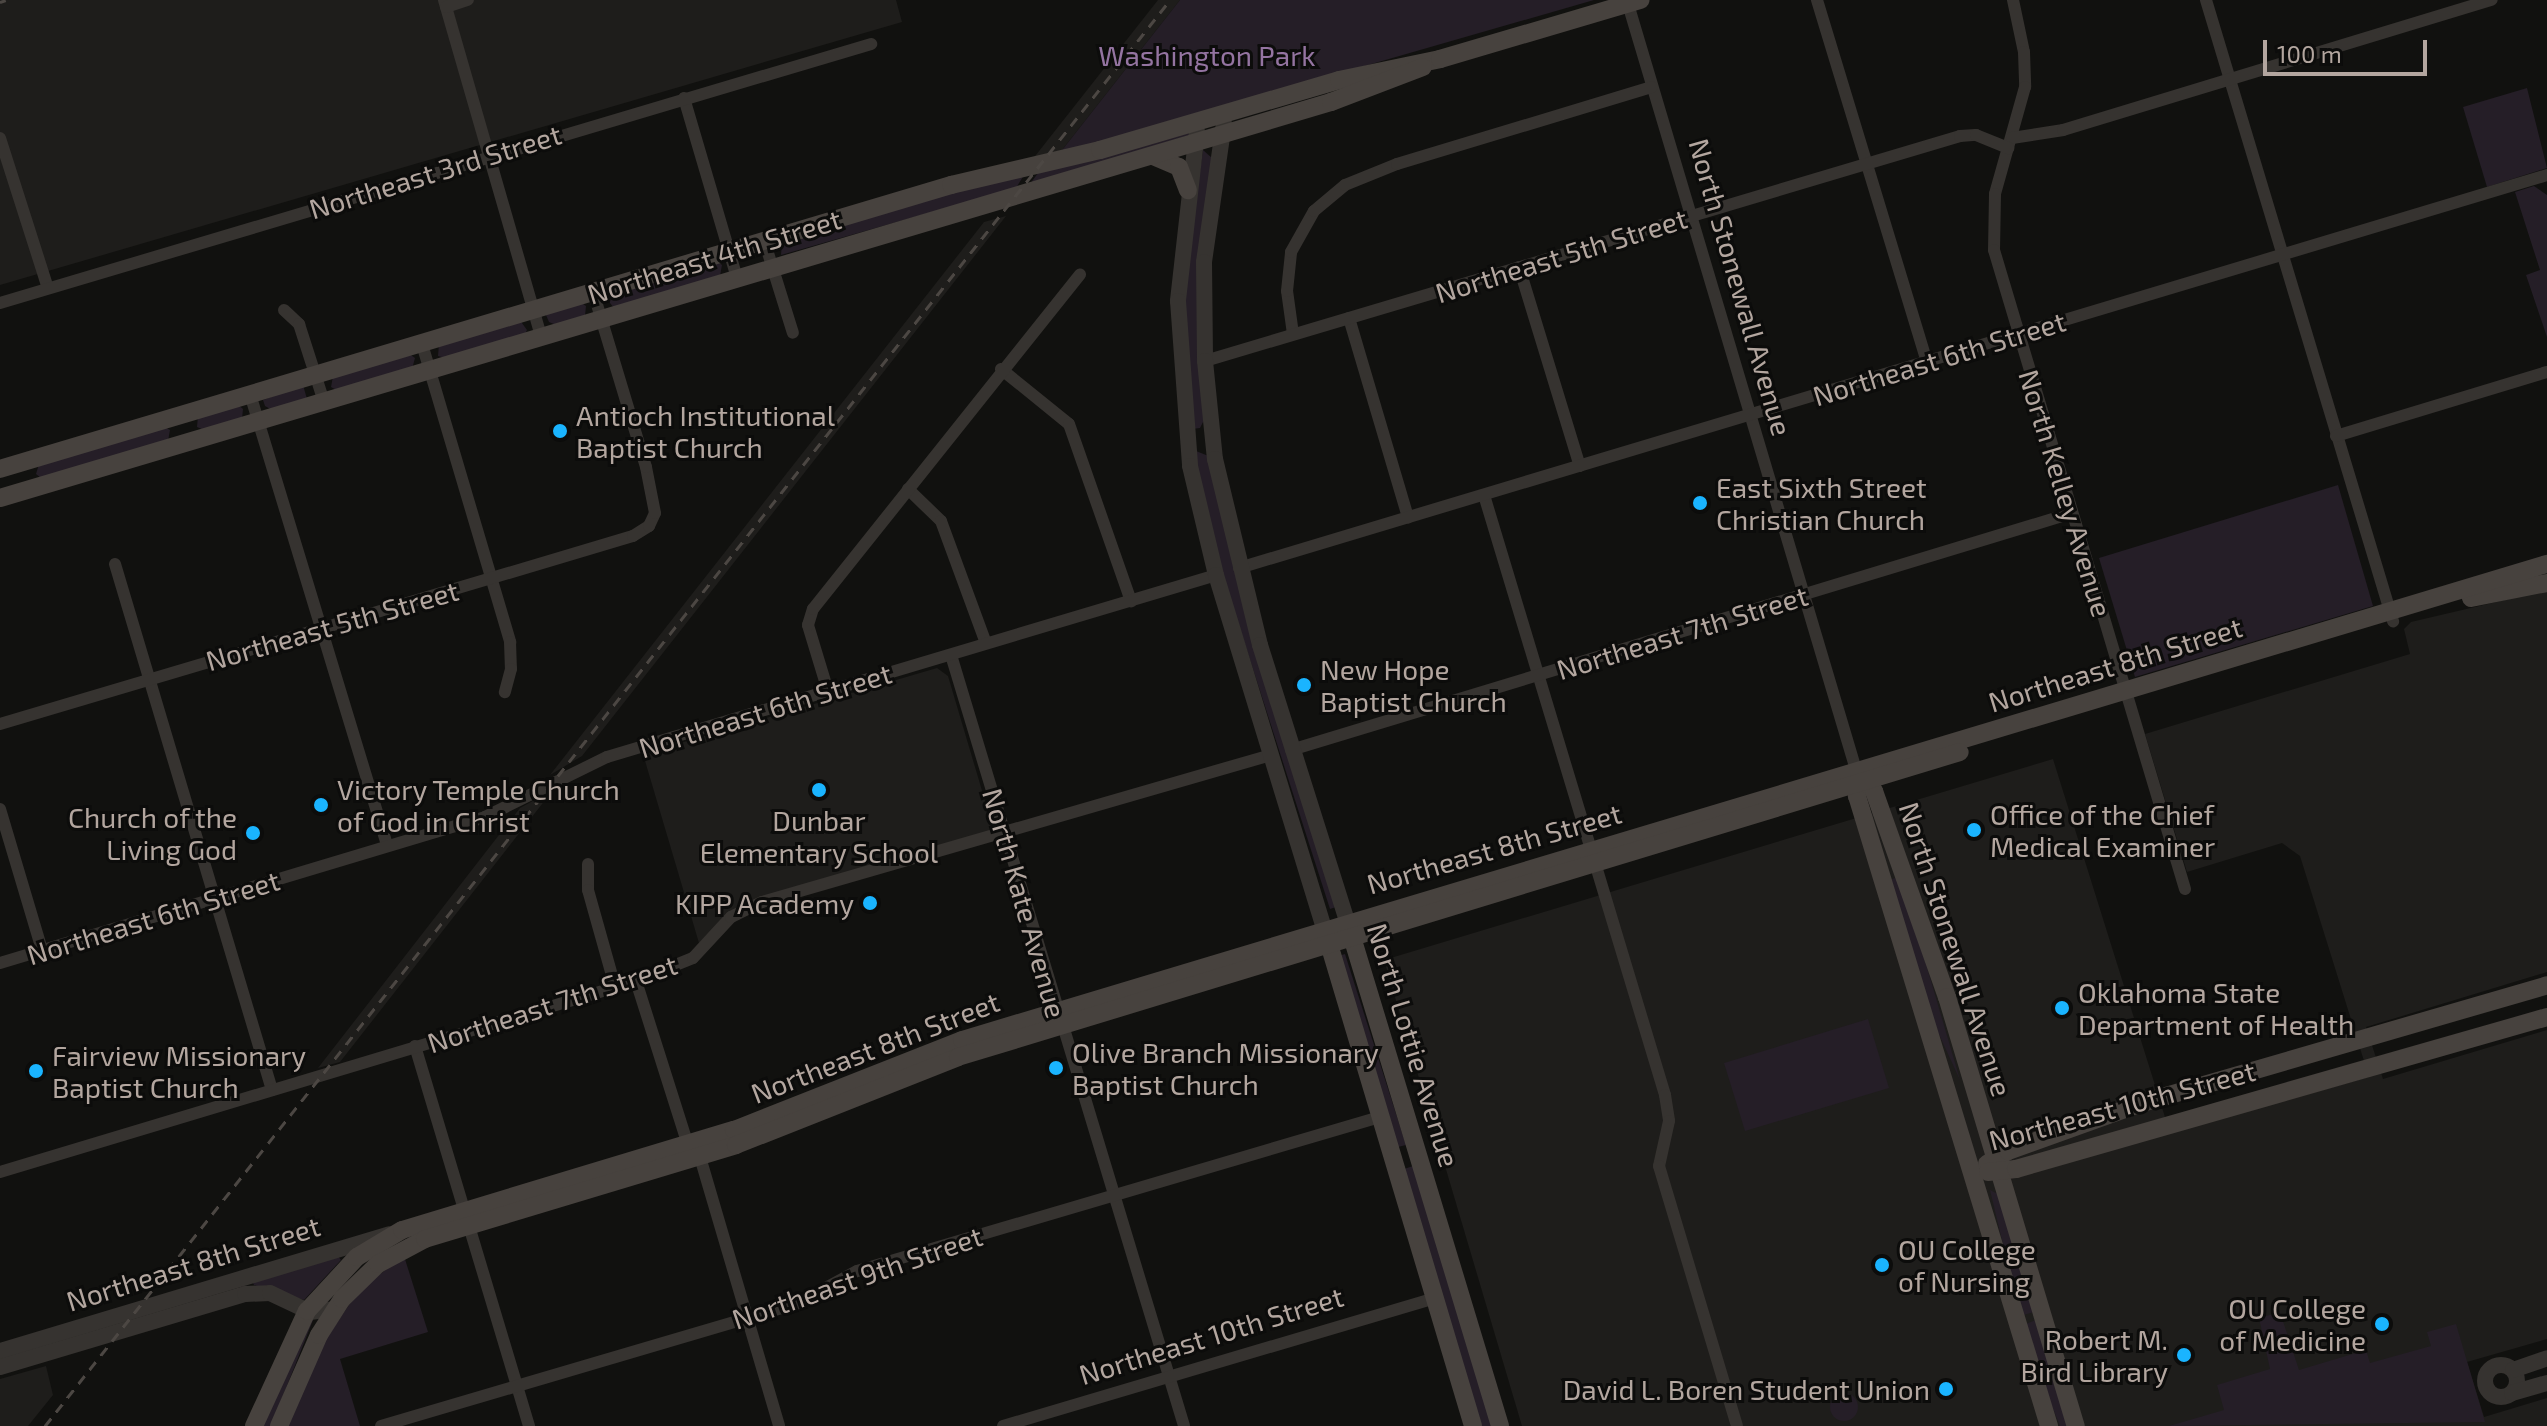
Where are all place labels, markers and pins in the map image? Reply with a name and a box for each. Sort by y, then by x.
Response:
place label: Antioch Institutional Baptist Church [576,398,835,464]
marker: Antioch Institutional Baptist Church [551,422,569,440]
place label: East Sixth Street Christian Church [1716,470,1927,536]
marker: East Sixth Street Christian Church [1691,494,1709,512]
place label: New Hope Baptist Church [1320,652,1507,718]
marker: New Hope Baptist Church [1295,676,1313,694]
place label: Victory Temple Church of God in Christ [337,772,621,838]
marker: Dunbar Elementary School [810,781,828,799]
marker: Victory Temple Church of God in Christ [312,796,330,814]
place label: Office of the Chief Medical Examiner [1990,797,2216,863]
place label: Church of the Living God [67,800,237,866]
place label: Dunbar Elementary School [700,803,938,869]
marker: Office of the Chief Medical Examiner [1965,821,1983,839]
marker: Church of the Living God [244,824,262,842]
place label: KIPP Academy [674,886,854,920]
marker: KIPP Academy [861,894,879,912]
place label: Oklahoma State Department of Health [2078,975,2355,1041]
marker: Oklahoma State Department of Health [2053,999,2071,1017]
place label: Olive Branch Missionary Baptist Church [1072,1035,1379,1101]
place label: Fairview Missionary Baptist Church [52,1038,307,1104]
marker: Olive Branch Missionary Baptist Church [1047,1059,1065,1077]
marker: Fairview Missionary Baptist Church [27,1062,45,1080]
place label: OU College of Nursing [1898,1232,2036,1298]
marker: OU College of Nursing [1873,1256,1891,1274]
place label: OU College of Medicine [2219,1291,2366,1357]
marker: OU College of Medicine [2373,1315,2391,1333]
place label: Robert M. Bird Library [2021,1322,2168,1388]
marker: Robert M. Bird Library [2175,1346,2193,1364]
place label: David L. Boren Student Union [1563,1372,1930,1406]
marker: David L. Boren Student Union [1937,1380,1955,1398]

